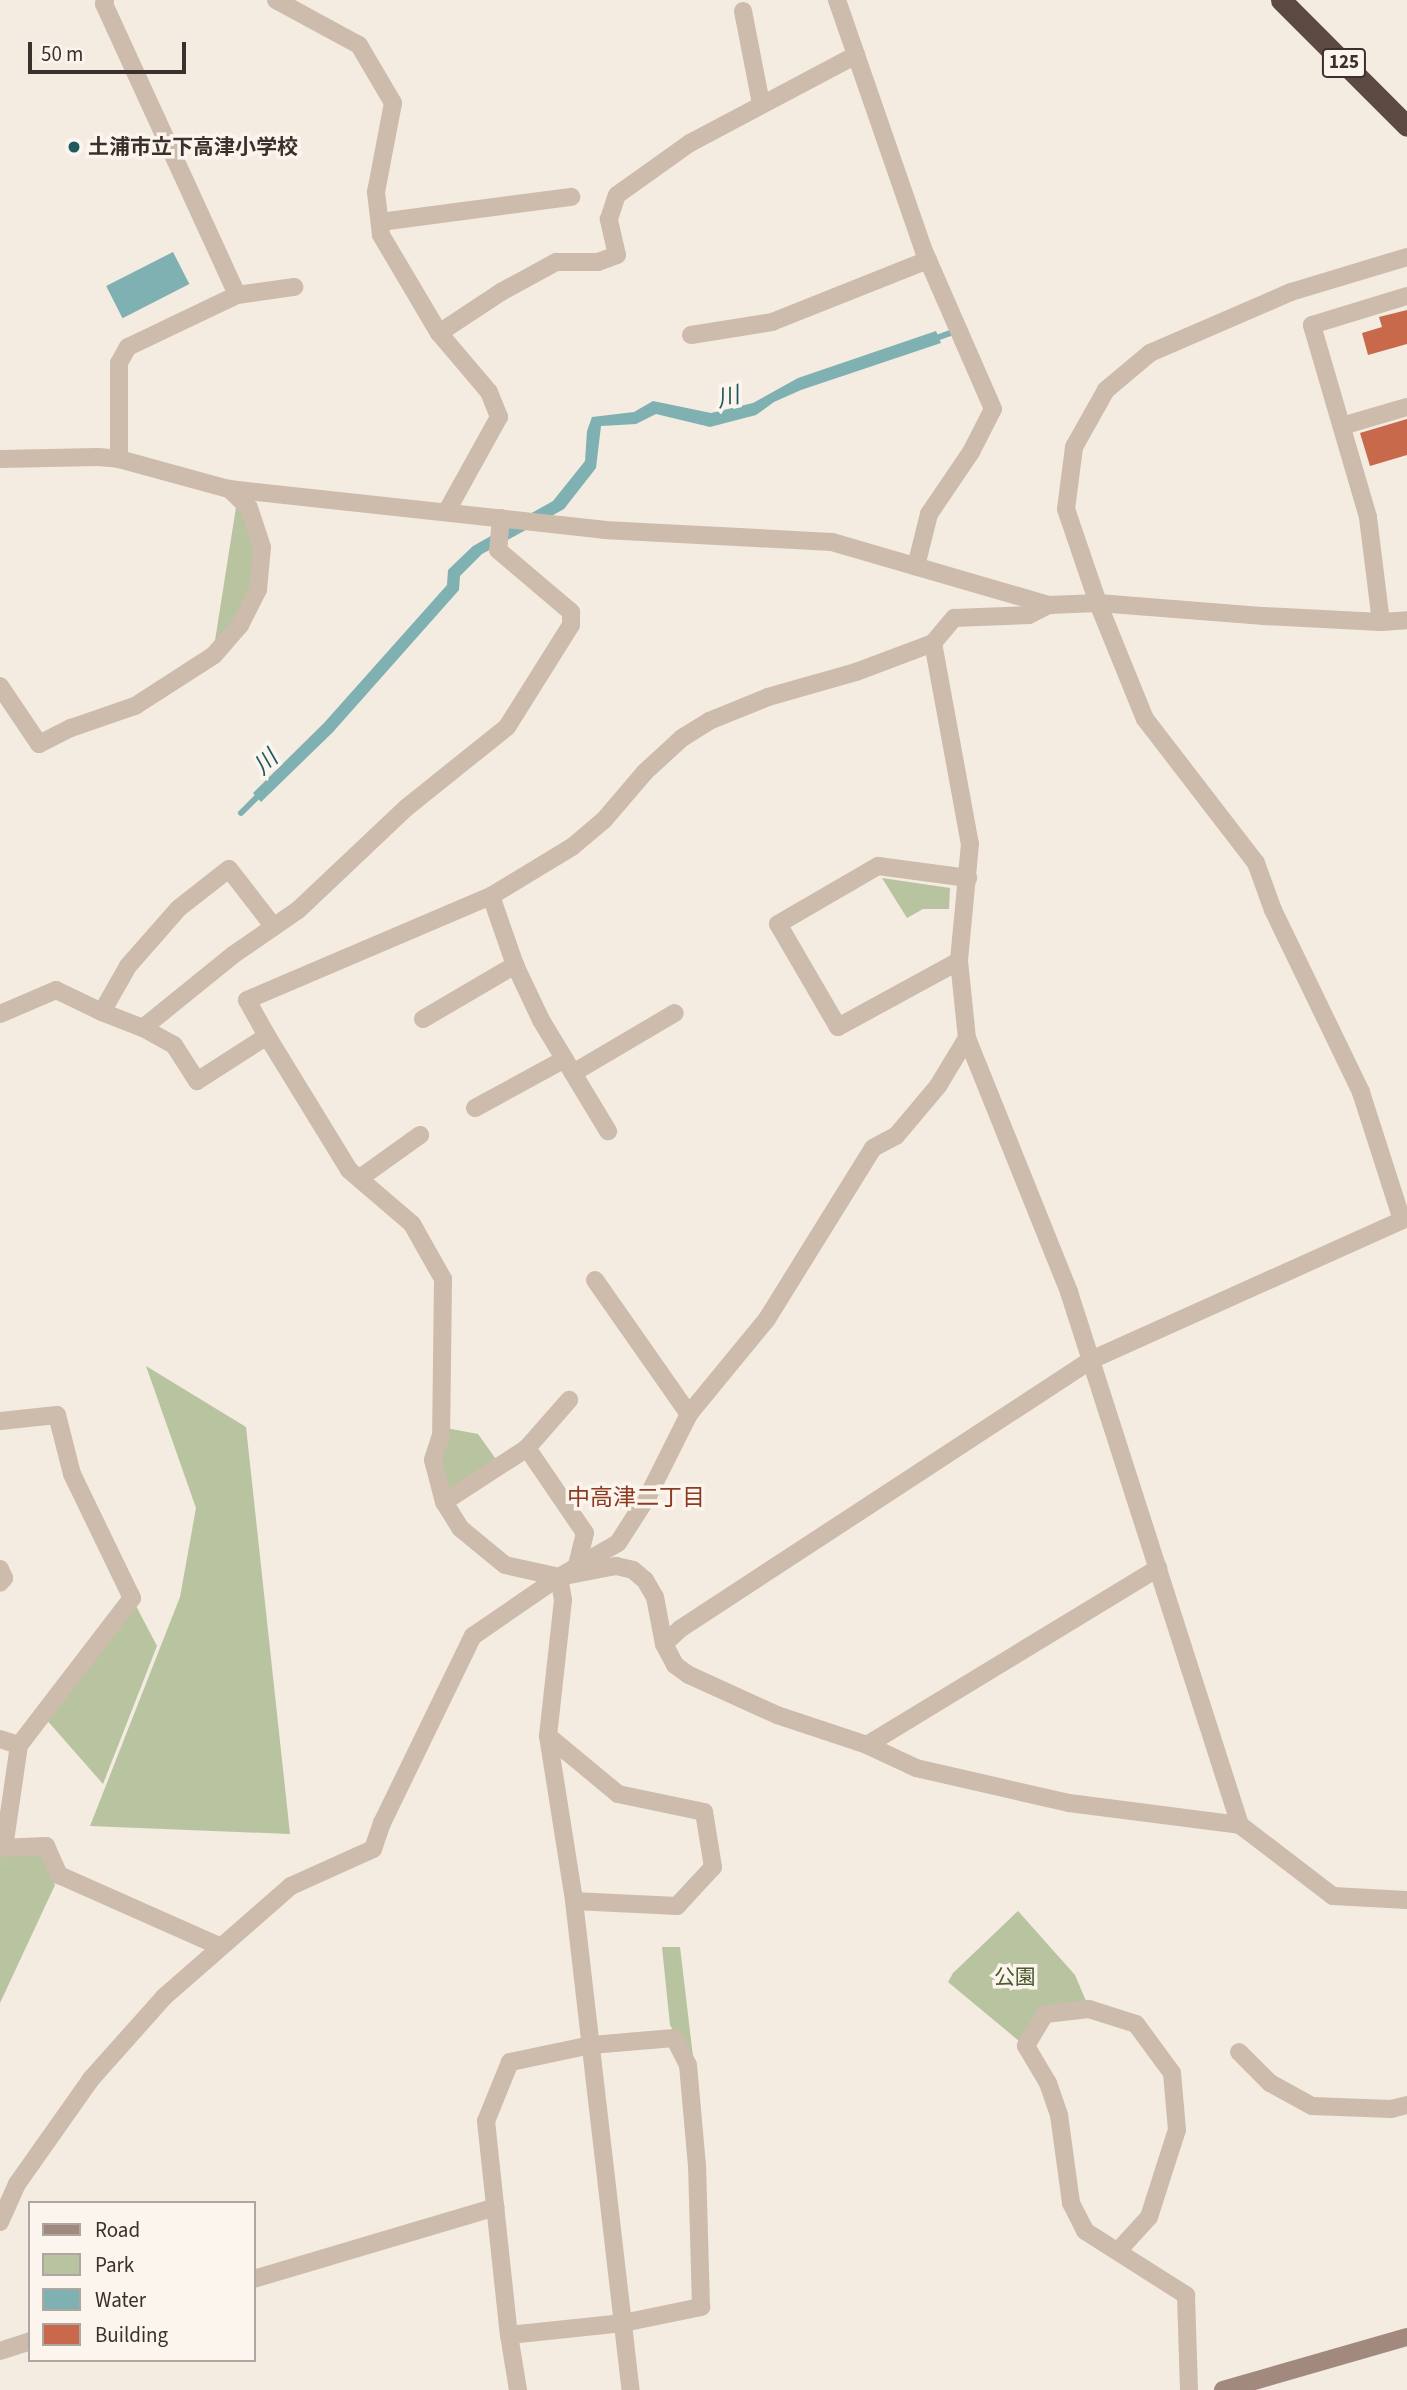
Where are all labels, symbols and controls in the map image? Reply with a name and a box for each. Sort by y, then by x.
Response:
scale bar [32,28,189,72]
text: 50 m [41,39,83,69]
road number: 125 [1321,48,1367,78]
place label: 土浦市立下高津小学校 [88,134,298,160]
marker: 土浦市立下高津小学校 [66,139,82,155]
water label: 川 [714,382,742,414]
water label: 川 [248,745,284,781]
district label: 中高津二丁目 [567,1484,705,1512]
park label: 公園 [994,1964,1036,1990]
legend [28,2201,256,2362]
text: Road [95,2215,140,2245]
text: Park [95,2250,134,2280]
text: Water [95,2285,146,2315]
text: Building [95,2320,168,2350]

